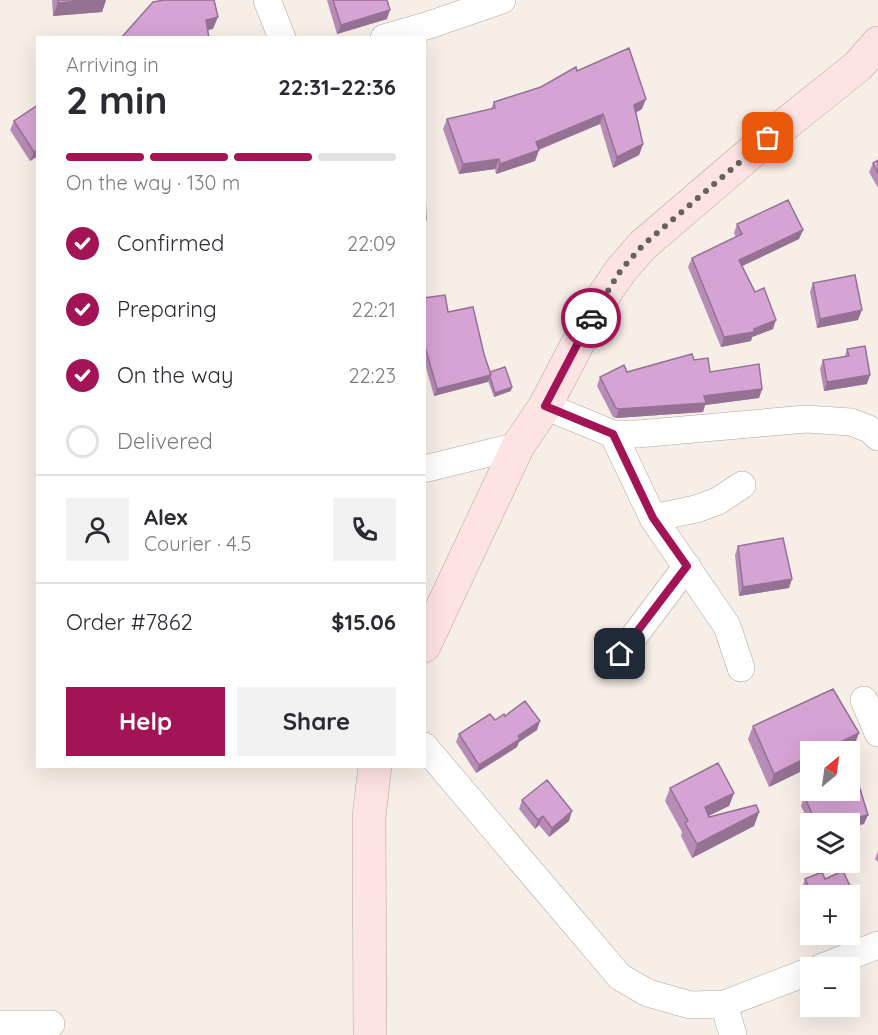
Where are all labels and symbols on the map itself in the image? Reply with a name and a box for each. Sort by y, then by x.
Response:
pin [742,112,793,163]
courier [561,288,621,348]
pin [594,628,645,679]
north arrow [800,741,860,801]

